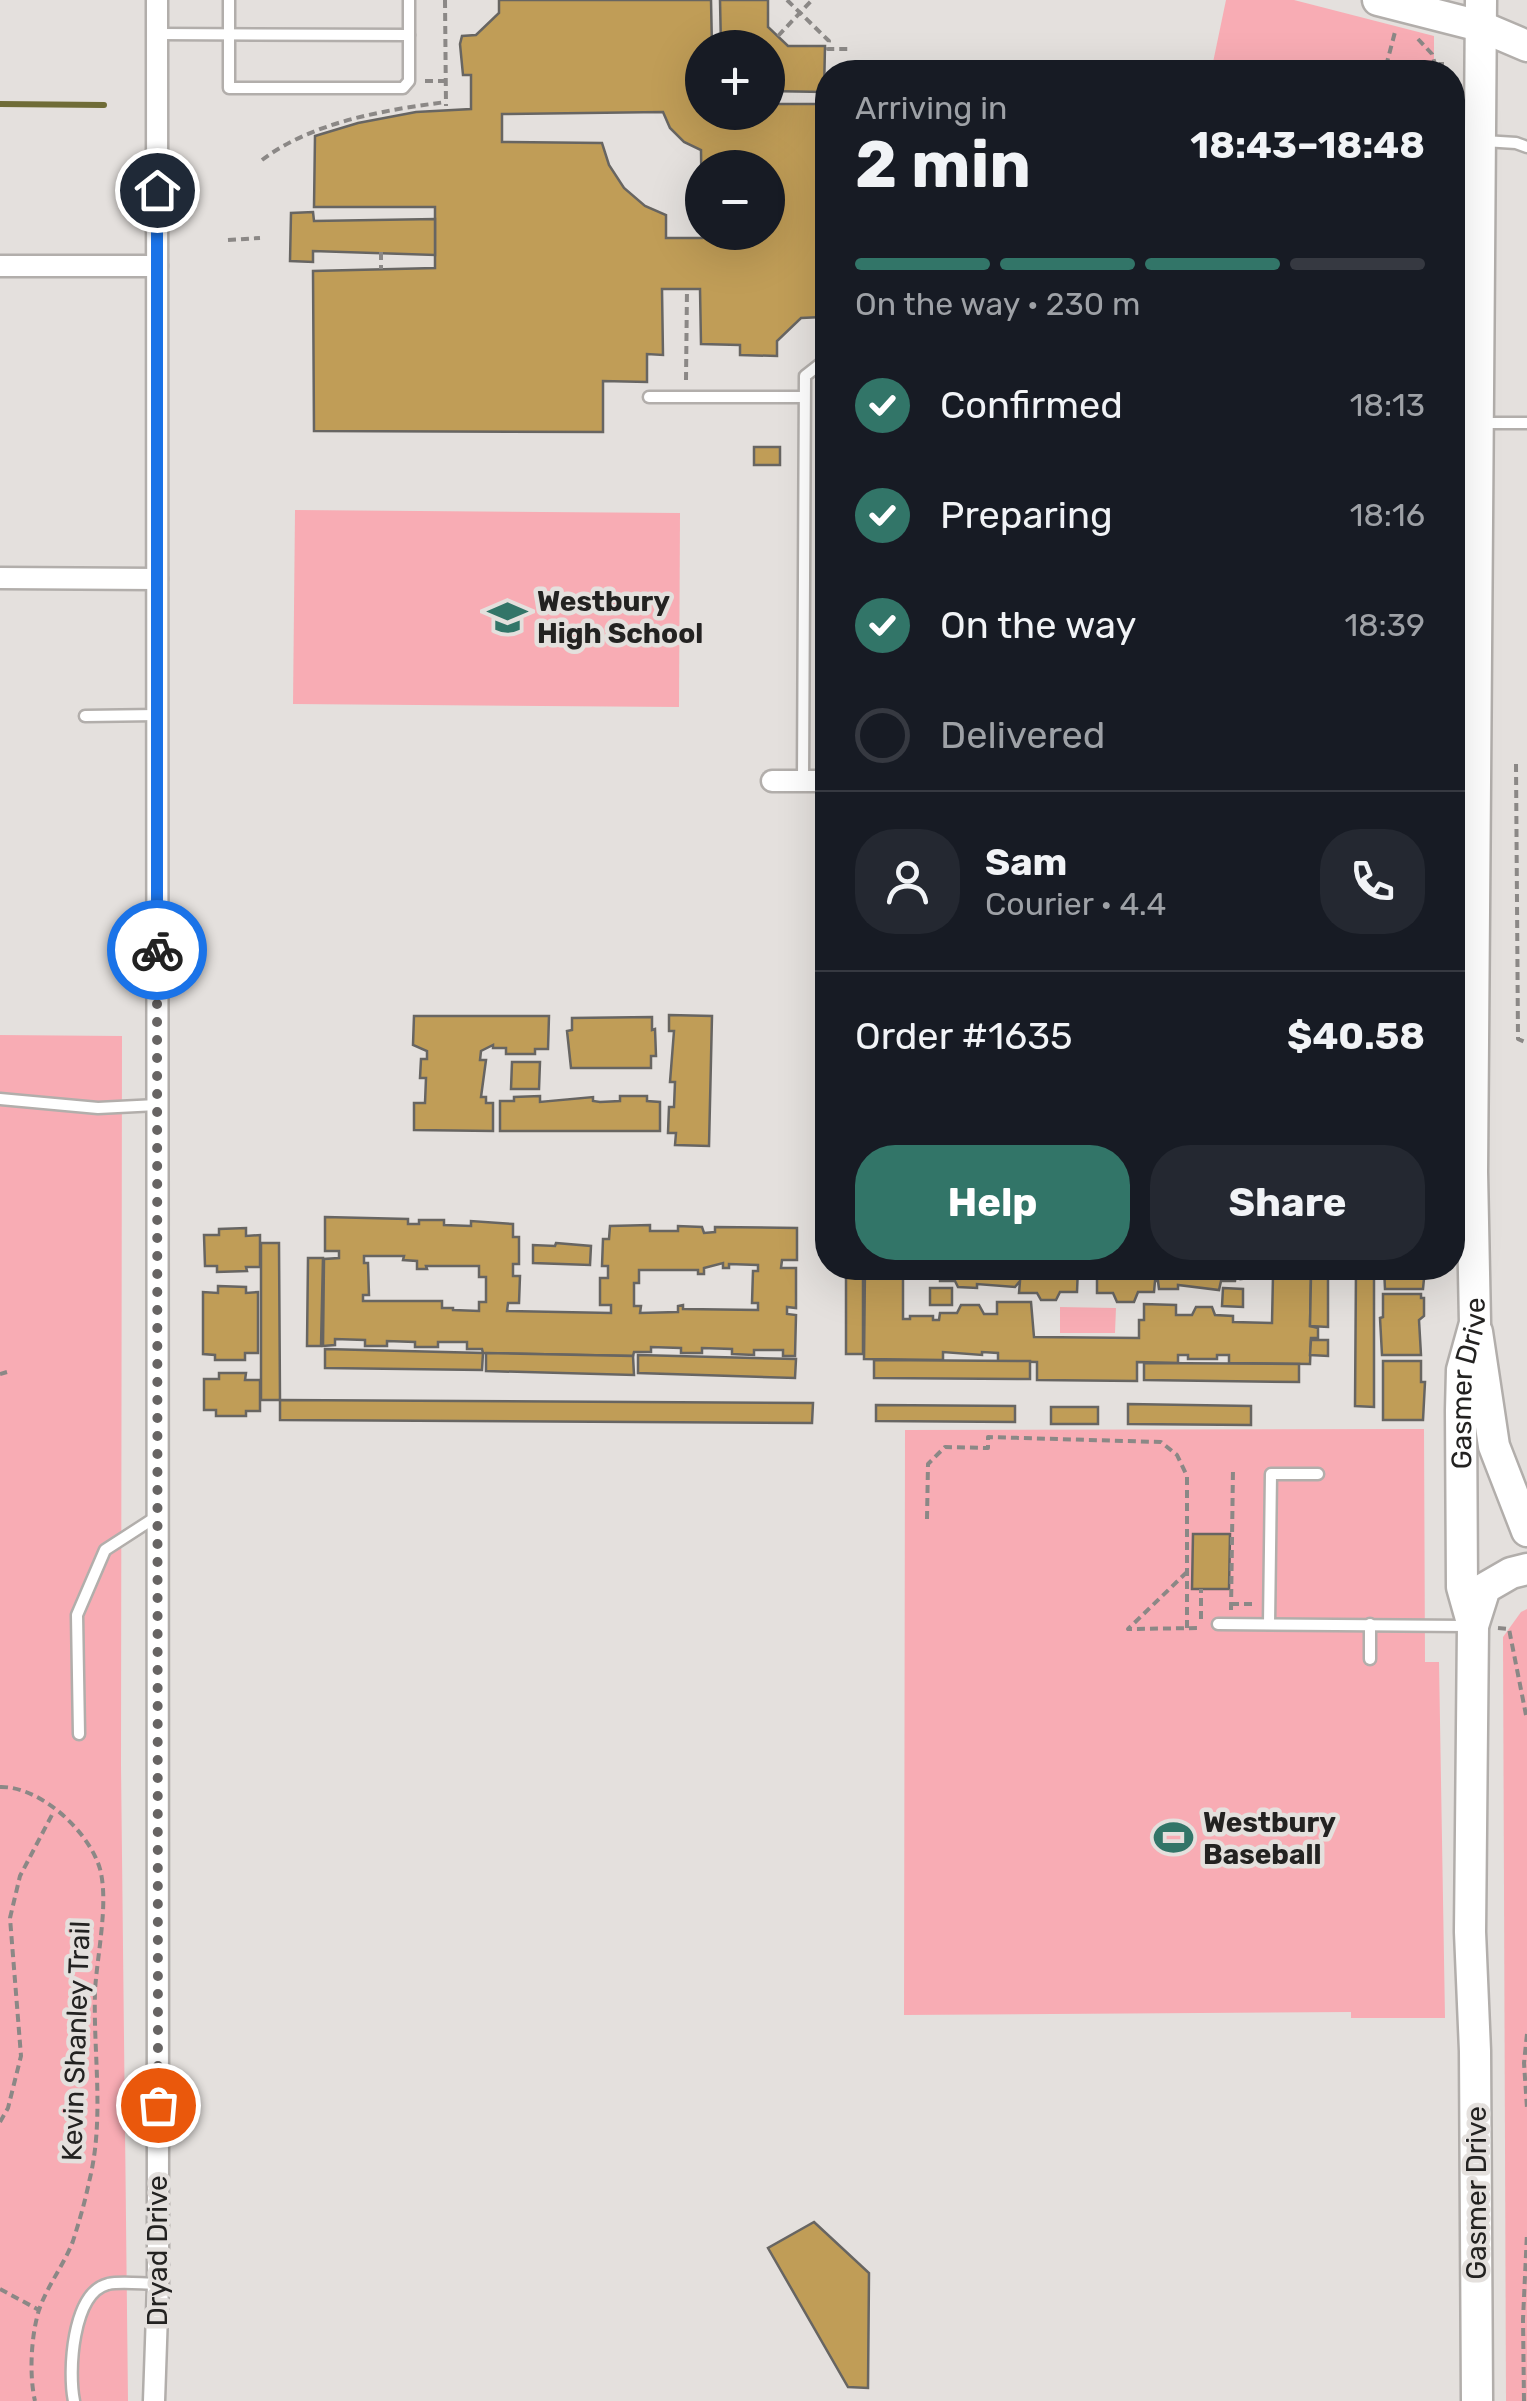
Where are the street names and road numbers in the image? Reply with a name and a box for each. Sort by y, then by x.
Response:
street label: Gasmer Drive [1444,1297,1492,1469]
street label: Kevin Shanley Trail [55,1920,97,2162]
street label: Gasmer Drive [1460,2106,1493,2280]
street label: Dryad Drive [141,2175,174,2327]

